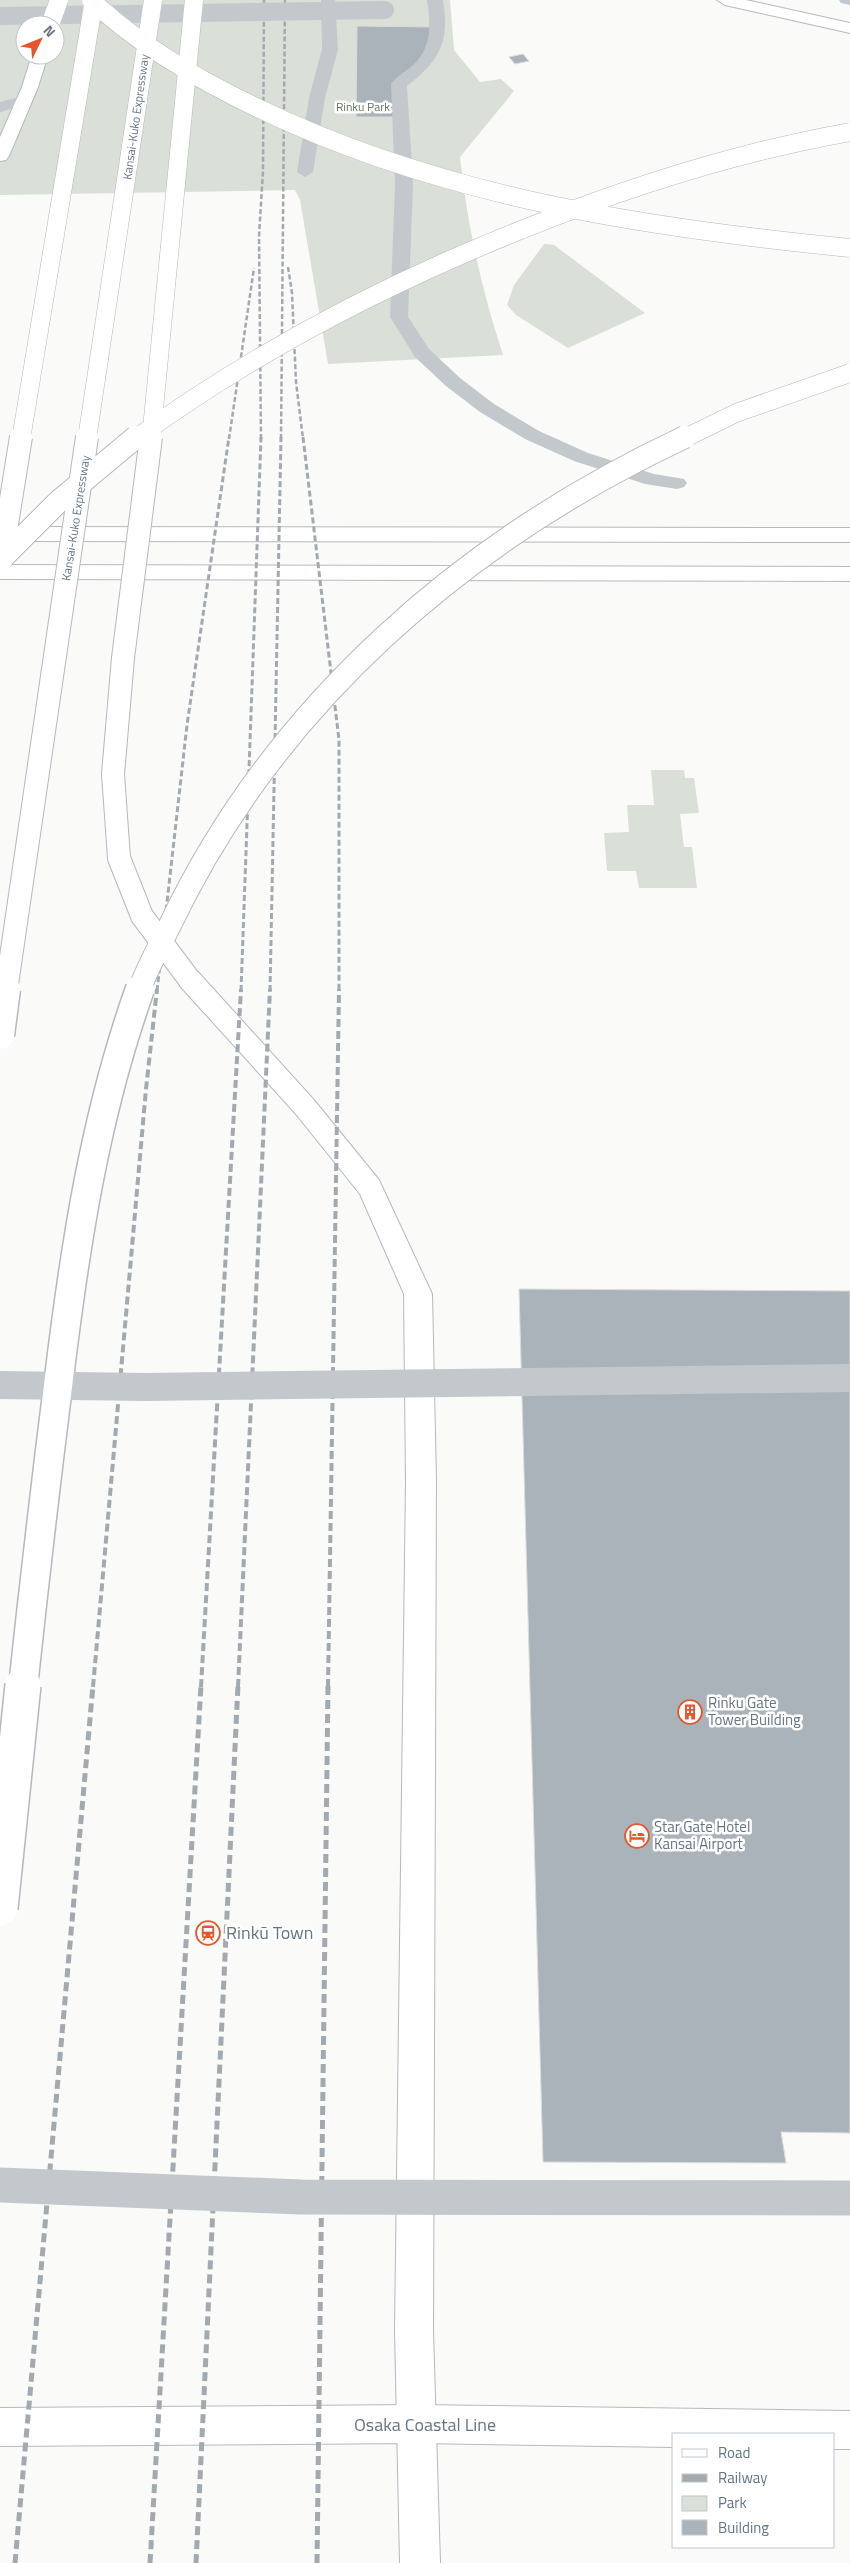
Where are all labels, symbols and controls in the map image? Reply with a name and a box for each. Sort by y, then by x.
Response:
north arrow [15,15,65,65]
text: N [39,20,61,42]
street label: Kansai-Kuko Expressway [117,53,154,181]
park label: Rinku Park [336,97,390,116]
street label: Kansai-Kuko Expressway [56,454,95,582]
place label: Rinku Gate Tower Building [708,1691,801,1731]
building icon: Rinku Gate Tower Building [677,1699,703,1725]
place label: Star Gate Hotel Kansai Airport [654,1815,750,1855]
hotel icon: Star Gate Hotel Kansai Airport [624,1823,650,1849]
place label: Rinkū Town [226,1919,313,1946]
station icon: Rinkū Town [195,1920,221,1946]
street label: Osaka Coastal Line [354,2411,496,2438]
legend [672,2433,835,2548]
text: Road [718,2441,750,2464]
text: Railway [718,2466,768,2489]
text: Park [718,2491,747,2514]
text: Building [718,2516,769,2539]

